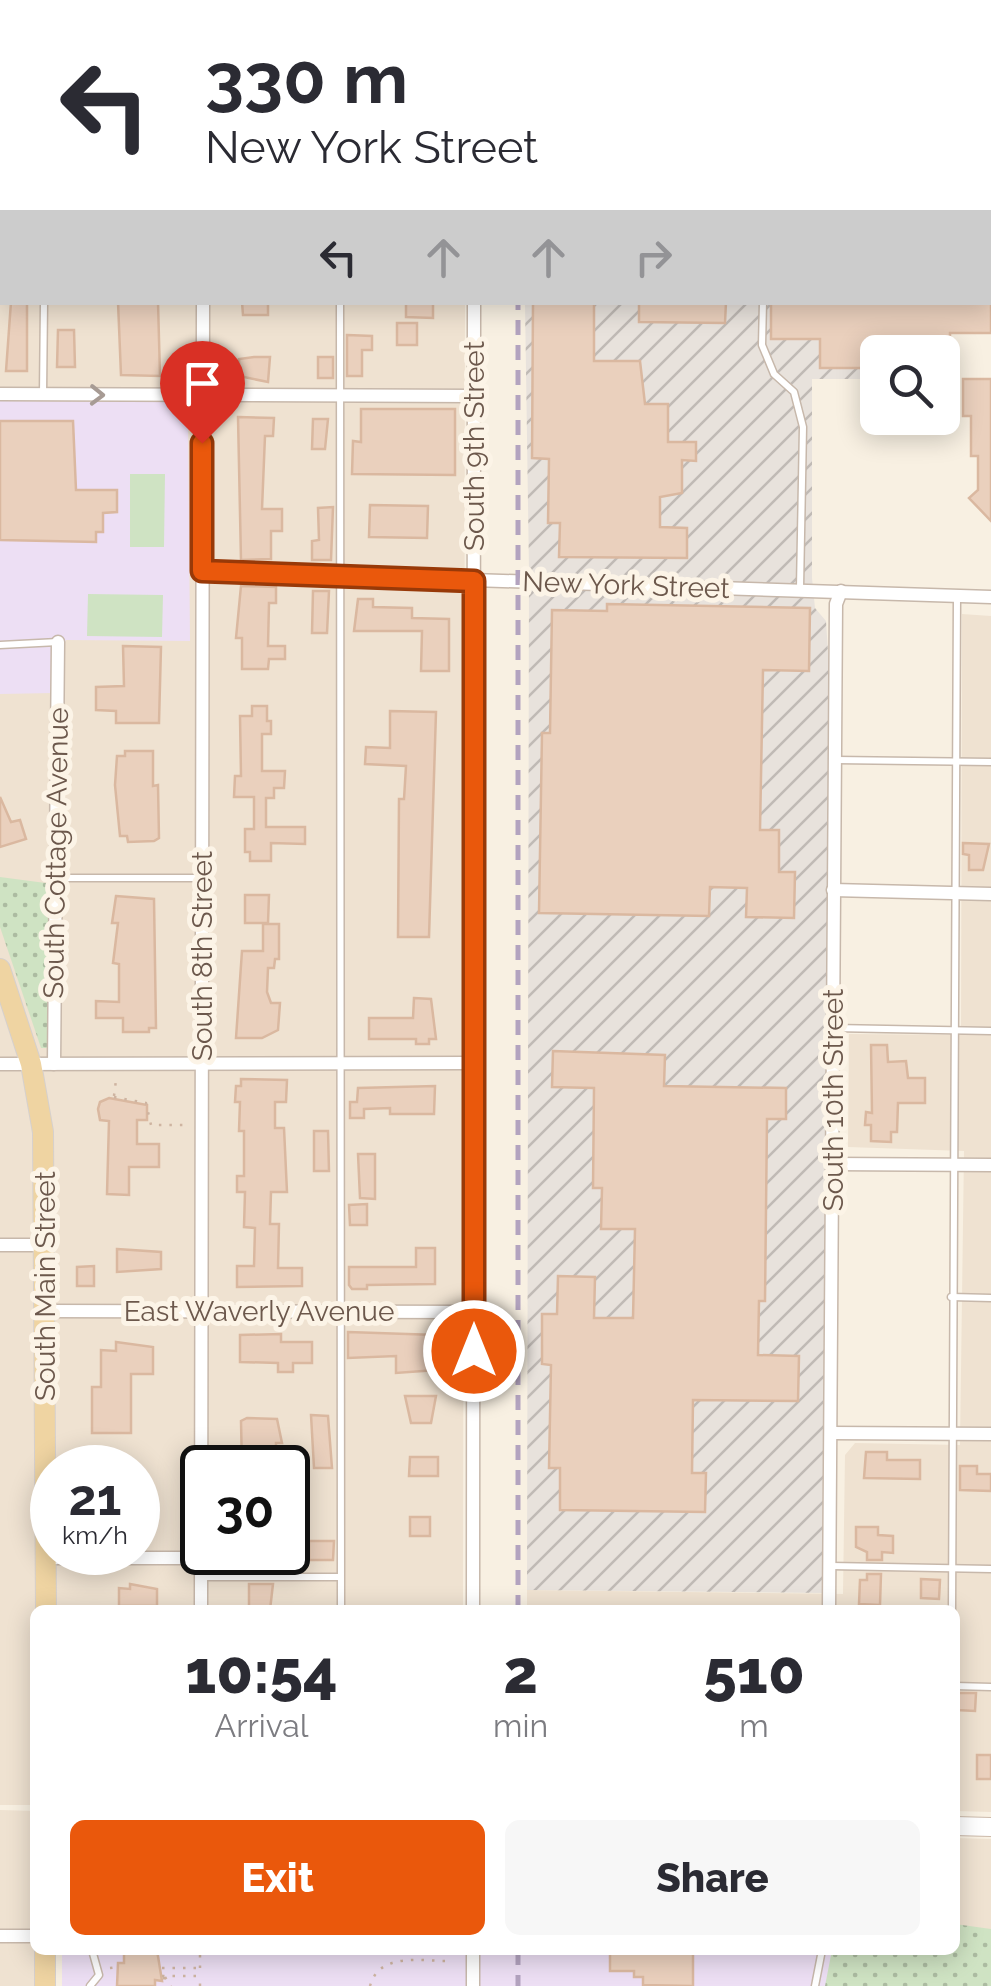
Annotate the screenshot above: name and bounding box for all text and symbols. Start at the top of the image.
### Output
text: 330 m [205,37,408,119]
icon: left [40,40,170,170]
text: New York Street [205,121,538,174]
icon: left [311,230,366,285]
icon: ahead [416,230,471,285]
icon: ahead [521,230,576,285]
icon: right [626,230,681,285]
map controls [860,335,960,435]
button: search [860,335,960,435]
street label: South 9th Street [458,340,491,551]
pin [160,341,245,444]
icon: arrive [175,356,230,411]
one-way arrow [90,384,106,406]
street label: New York Street [522,565,731,605]
street label: South Cottage Avenue [37,707,75,999]
street label: South 8th Street [186,850,219,1061]
street label: South 10th Street [817,988,850,1211]
street label: South Main Street [29,1170,62,1401]
street label: East Waverly Avenue [124,1295,394,1328]
position arrow [422,1299,526,1403]
speed limit sign: 30 [180,1445,310,1575]
text: 21 [69,1468,121,1527]
text: km/h [62,1520,128,1550]
text: 10:54 [185,1637,338,1707]
text: 2 [503,1637,538,1707]
text: 510 [703,1637,805,1707]
text: Arrival [215,1707,308,1744]
text: min [493,1707,548,1744]
text: m [739,1707,769,1744]
button: Exit [70,1820,485,1935]
button: Share [505,1820,920,1935]

